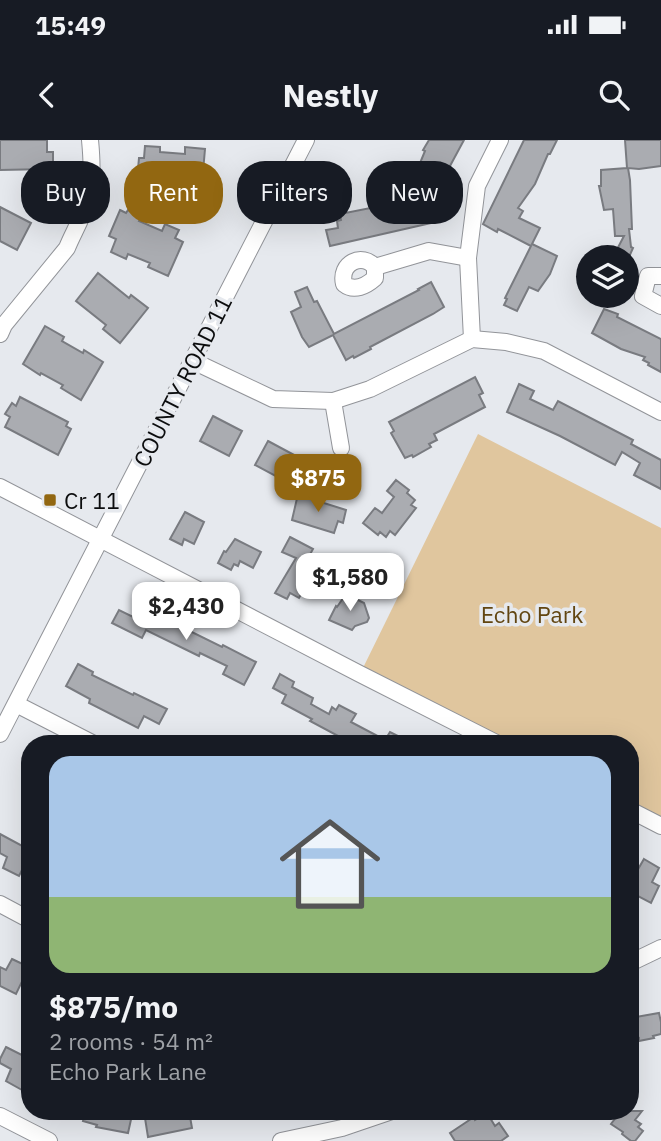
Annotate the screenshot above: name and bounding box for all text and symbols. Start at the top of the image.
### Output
text: 15:49 [35,8,106,42]
text: Nestly [283,74,378,116]
icon: back [28,76,66,114]
icon: search [595,76,633,114]
chip: Buy [21,161,110,224]
chip: Rent [124,161,223,224]
chip: Filters [237,161,352,224]
chip: New [366,161,463,224]
map controls [576,245,639,308]
button: layers [576,245,639,308]
street label: COUNTY ROAD 11 [126,290,238,472]
pin: $875 [277,454,359,514]
text: $875 [290,462,346,492]
place label: Cr 11 [64,485,120,515]
marker: Cr 11 [42,492,58,508]
pin: $1,580 [293,554,407,613]
text: $1,580 [312,561,388,591]
pin: $2,430 [129,582,243,642]
text: $2,430 [148,590,224,620]
park label: Echo Park [481,599,583,629]
icon: home [267,801,393,927]
text: $875/mo [49,987,178,1026]
text: 2 rooms · 54 m² [49,1026,213,1056]
text: Echo Park Lane [49,1056,207,1086]

